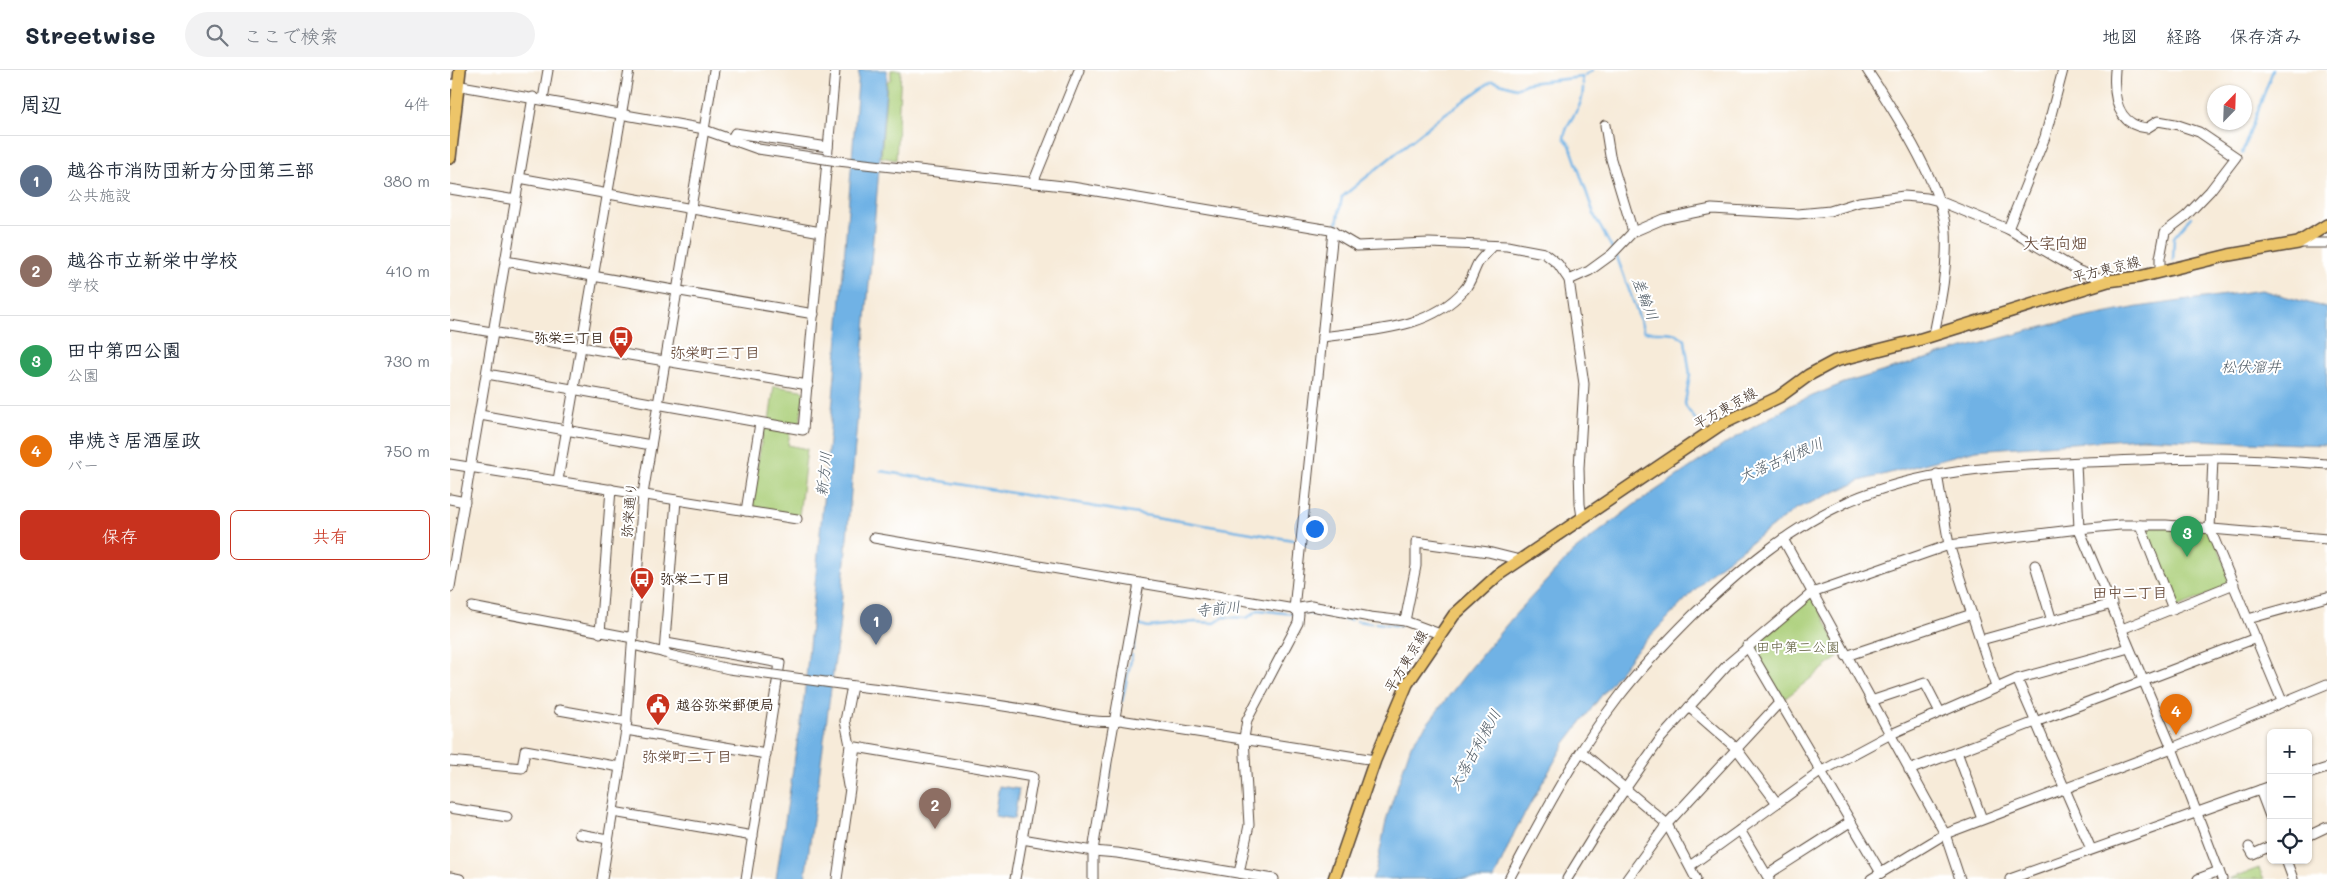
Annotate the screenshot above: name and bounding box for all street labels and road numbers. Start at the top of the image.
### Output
street label: 平方東京線 [2070,251,2142,286]
street label: 平方東京線 [1690,382,1760,433]
street label: 弥栄通り [617,481,640,539]
street label: 平方東京線 [1379,626,1432,696]

